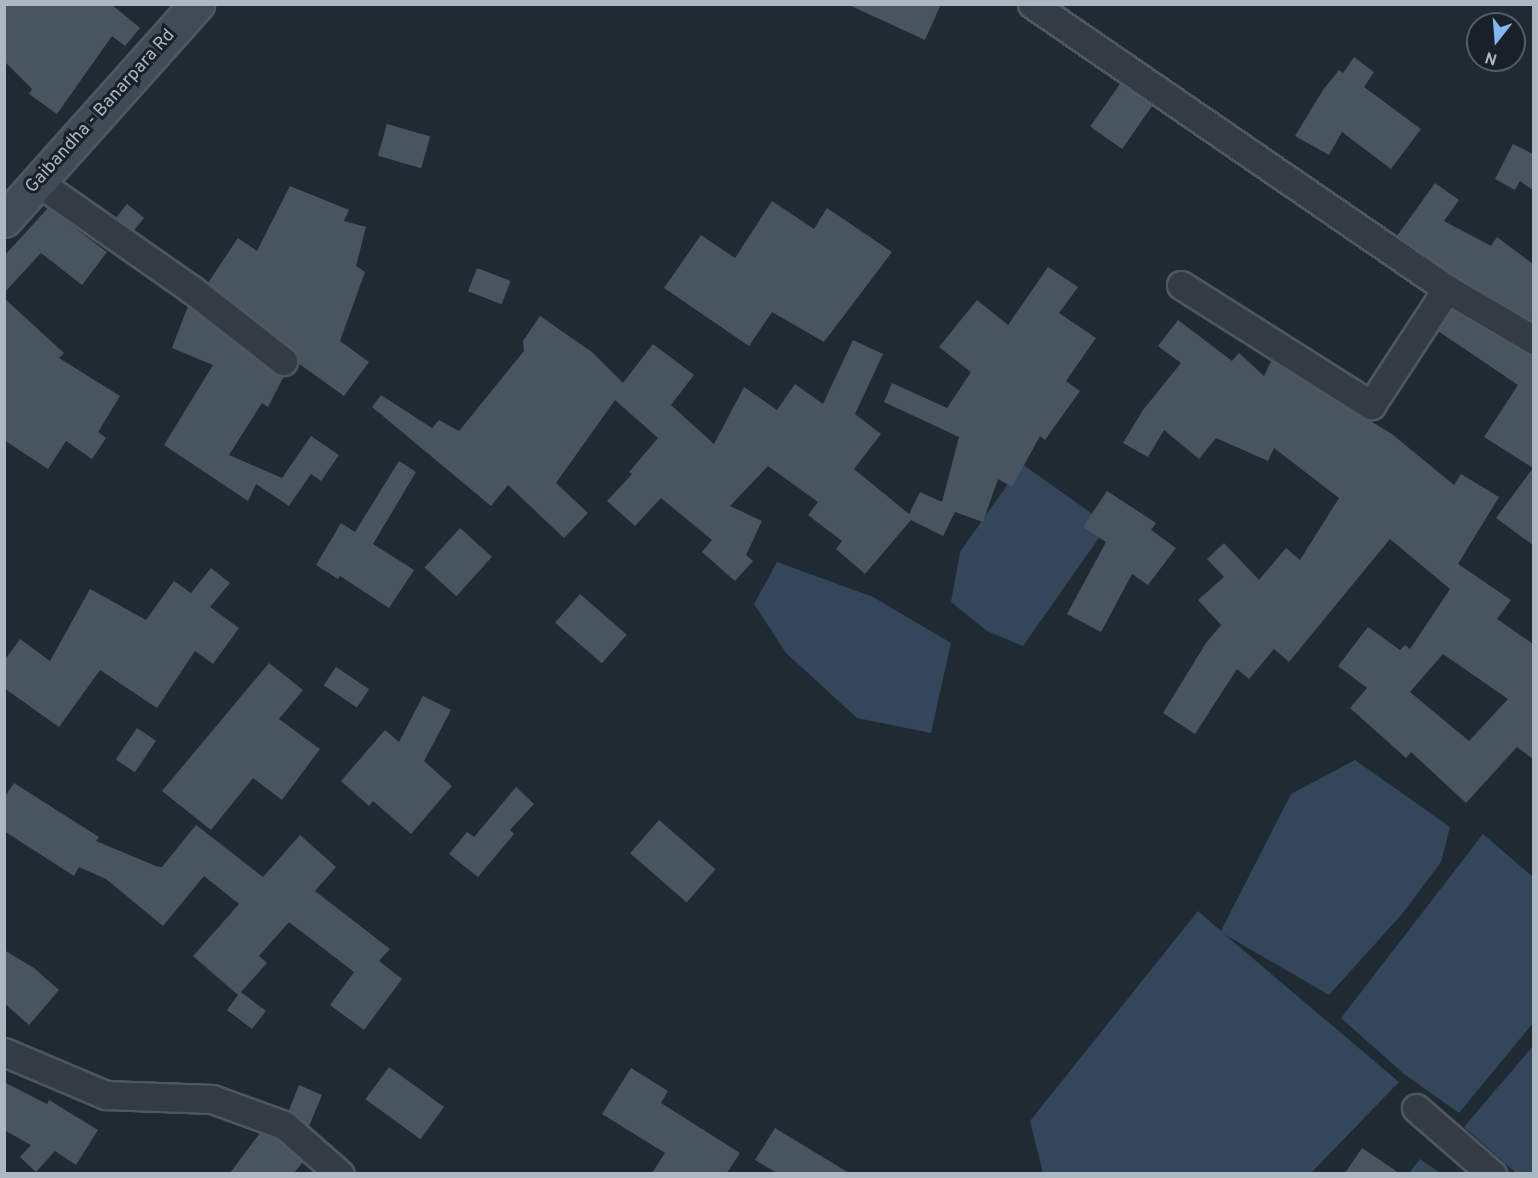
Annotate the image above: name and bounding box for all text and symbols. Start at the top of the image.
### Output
north arrow [1466,12,1526,72]
street label: Gaibandha - Banarpara Rd [22,26,180,198]
text: N [1483,46,1500,69]

